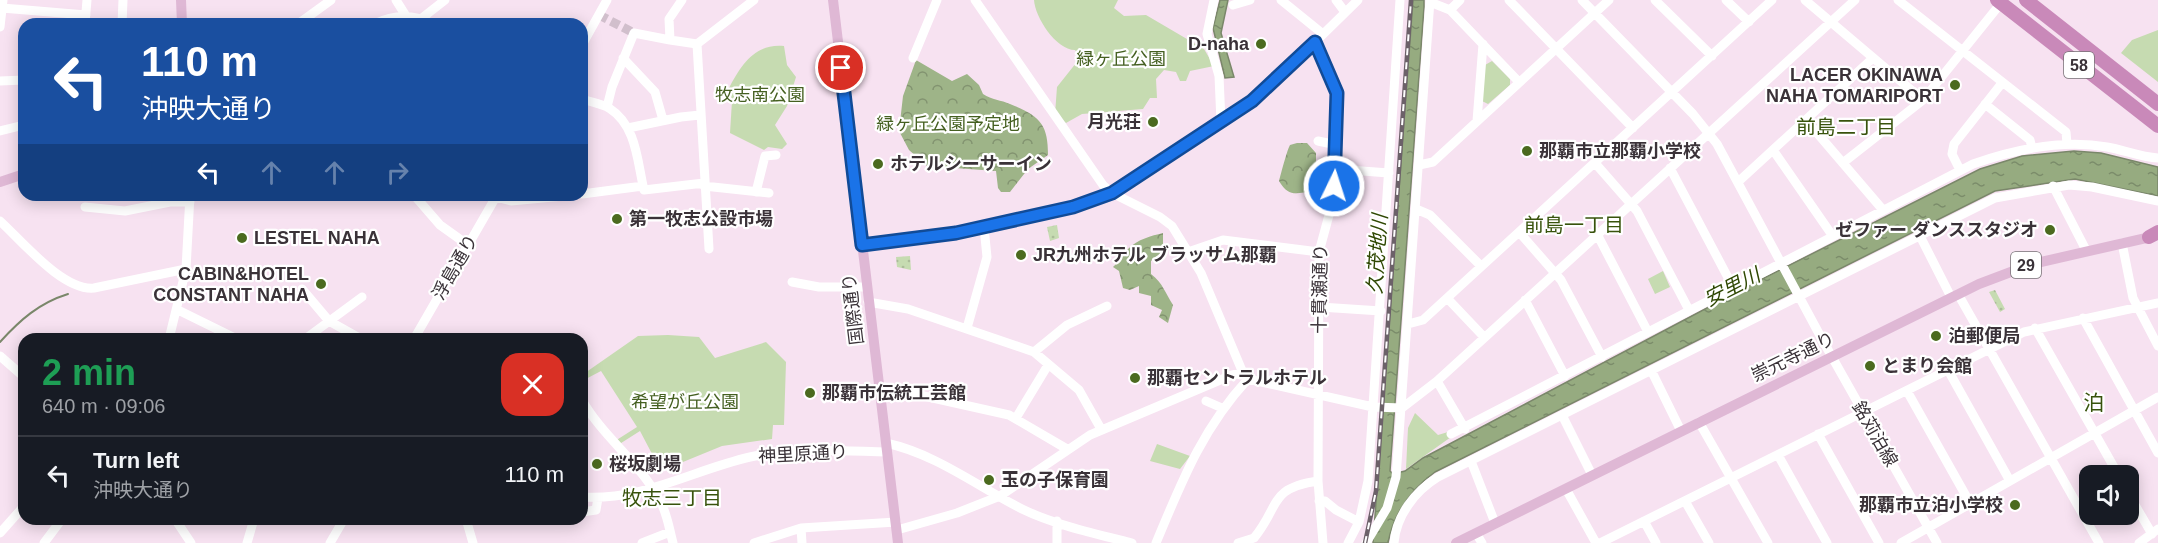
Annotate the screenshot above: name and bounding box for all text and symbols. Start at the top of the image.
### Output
place label: D-naha [1188,34,1250,54]
marker: D-naha [1254,37,1268,51]
text: 110 m [141,38,258,85]
icon: left [42,42,120,120]
pin [815,42,866,93]
park label: 緑ヶ丘公園 [1076,49,1166,69]
icon: arrive [824,51,857,84]
road number: 58 [2064,52,2094,78]
place label: LACER OKINAWA NAHA TOMARIPORT [1766,65,1943,106]
marker: LACER OKINAWA NAHA TOMARIPORT [1948,78,1962,92]
park label: 牧志南公園 [715,85,805,105]
text: 沖映大通り [141,94,276,124]
place label: 月光荘 [1087,112,1141,132]
park label: 緑ヶ丘公園予定地 [876,114,1020,134]
marker: 月光荘 [1146,115,1160,129]
district label: 前島二丁目 [1796,116,1896,138]
place label: 那覇市立那覇小学校 [1539,141,1701,161]
marker: 那覇市立那覇小学校 [1520,144,1534,158]
place label: ホテルシーサーイン [890,154,1052,174]
position arrow [1302,154,1366,218]
icon: left [192,156,225,189]
icon: ahead [255,156,288,189]
icon: ahead [318,156,351,189]
icon: right [381,156,414,189]
marker: ホテルシーサーイン [871,157,885,171]
place label: 第一牧志公設市場 [629,209,773,229]
water label: 久茂地川 [1363,211,1391,295]
marker: 第一牧志公設市場 [610,212,624,226]
district label: 前島一丁目 [1524,214,1624,236]
place label: ゼファー ダンススタジオ [1835,220,2038,240]
marker: ゼファー ダンススタジオ [2043,223,2057,237]
place label: LESTEL NAHA [254,228,380,248]
marker: LESTEL NAHA [235,231,249,245]
street label: 浮島通り [428,231,482,303]
street label: 十貫瀬通り [1309,244,1331,334]
place label: JR九州ホテル ブラッサム那覇 [1033,245,1277,265]
marker: JR九州ホテル ブラッサム那覇 [1014,248,1028,262]
road number: 29 [2011,252,2041,278]
water label: 安里川 [1700,263,1766,310]
place label: CABIN&HOTEL CONSTANT NAHA [153,264,309,305]
street label: 国際通り [839,272,867,346]
marker: CABIN&HOTEL CONSTANT NAHA [314,277,328,291]
place label: 泊郵便局 [1948,326,2020,346]
street label: 崇元寺通り [1748,328,1838,386]
marker: 泊郵便局 [1929,329,1943,343]
text: 2 min [42,352,136,393]
button: close [501,353,564,416]
place label: とまり会館 [1882,356,1972,376]
marker: とまり会館 [1863,359,1877,373]
place label: 那覇セントラルホテル [1147,368,1327,388]
marker: 那覇セントラルホテル [1128,371,1142,385]
place label: 那覇市伝統工芸館 [822,383,966,403]
marker: 那覇市伝統工芸館 [803,386,817,400]
district label: 泊 [2084,391,2105,414]
park label: 希望が丘公園 [631,392,739,412]
text: 640 m · 09:06 [42,395,165,417]
street label: 銘苅泊線 [1848,398,1902,470]
street label: 神里原通り [758,442,848,466]
text: Turn left [93,448,179,473]
place label: 桜坂劇場 [609,454,681,474]
marker: 桜坂劇場 [590,457,604,471]
icon: left [42,459,75,492]
text: 110 m [504,462,564,487]
map controls [2079,465,2139,525]
button: sound [2079,465,2139,525]
place label: 玉の子保育園 [1001,470,1109,490]
marker: 玉の子保育園 [982,473,996,487]
text: 沖映大通り [93,479,193,501]
district label: 牧志三丁目 [622,487,722,509]
place label: 那覇市立泊小学校 [1859,495,2003,515]
marker: 那覇市立泊小学校 [2008,498,2022,512]

